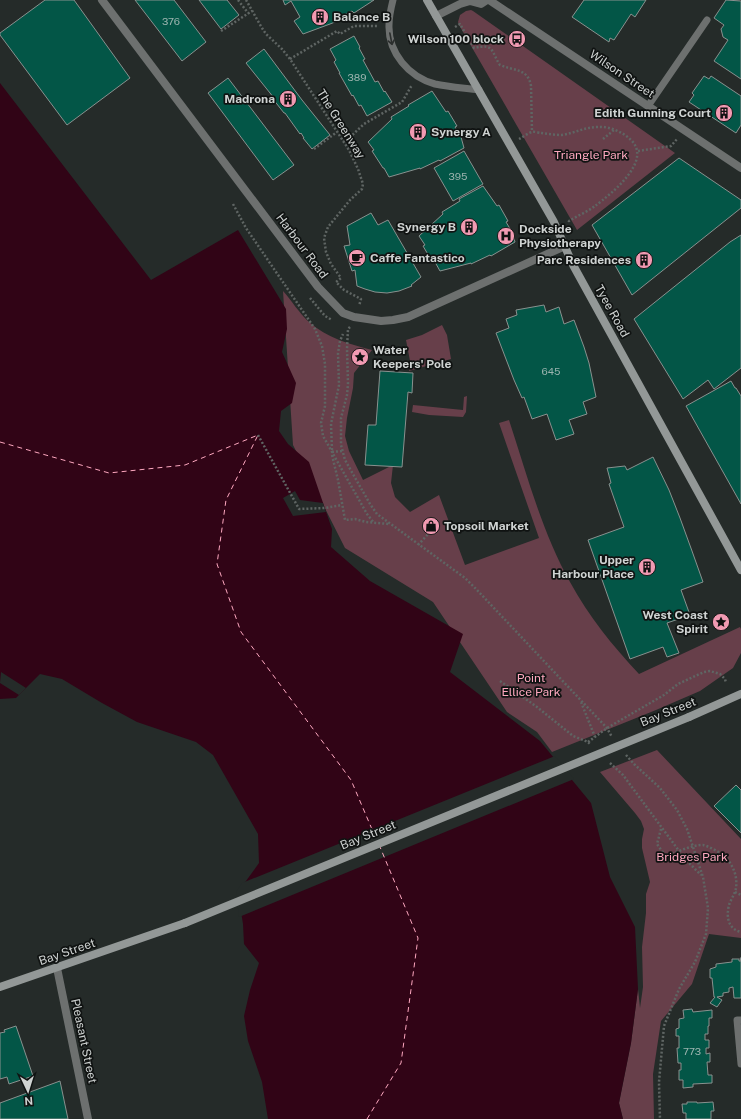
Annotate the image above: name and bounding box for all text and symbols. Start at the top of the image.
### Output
building icon: Balance B [310,7,330,27]
place label: Balance B [333,10,390,24]
house number: 376 [162,15,180,27]
bus stop icon: Wilson 100 block [507,29,527,49]
one-way arrow [387,32,395,45]
place label: Wilson 100 block [408,32,504,46]
street label: Wilson Street [587,47,658,101]
house number: 389 [348,71,366,83]
street label: The Greenway [314,87,368,162]
building icon: Madrona [278,89,298,109]
place label: Madrona [224,92,275,106]
building icon: Edith Gunning Court [714,103,734,123]
place label: Edith Gunning Court [594,106,711,120]
building icon: Synergy A [408,122,428,142]
place label: Synergy A [431,125,491,139]
park label: Triangle Park [554,148,628,162]
house number: 395 [449,170,467,182]
street label: Harbour Road [273,211,331,281]
building icon: Synergy B [459,217,479,237]
place label: Synergy B [397,220,456,234]
place label: Dockside Physiotherapy [519,222,601,250]
hospital icon: Dockside Physiotherapy [496,226,516,246]
cafe icon: Caffe Fantastico [347,248,367,268]
building icon: Parc Residences [634,250,654,270]
place label: Caffe Fantastico [370,251,465,265]
place label: Parc Residences [537,253,631,267]
street label: Tyee Road [592,282,632,340]
place label: Water Keepers' Pole [373,343,451,371]
place icon: Water Keepers' Pole [350,347,370,367]
house number: 645 [542,365,560,377]
shop icon: Topsoil Market [421,516,441,536]
place label: Topsoil Market [444,519,529,533]
place label: Upper Harbour Place [552,553,634,581]
building icon: Upper Harbour Place [637,557,657,577]
place label: West Coast Spirit [643,608,708,636]
place icon: West Coast Spirit [711,612,731,632]
park label: Point Ellice Park [502,671,561,699]
street label: Bay Street [638,694,698,730]
street label: Bay Street [338,817,398,853]
park label: Bridges Park [656,850,728,864]
street label: Bay Street [37,936,97,968]
street label: Pleasant Street [68,997,100,1085]
house number: 773 [683,1045,701,1057]
north arrow [8,1071,48,1111]
text: N [24,1095,33,1107]

